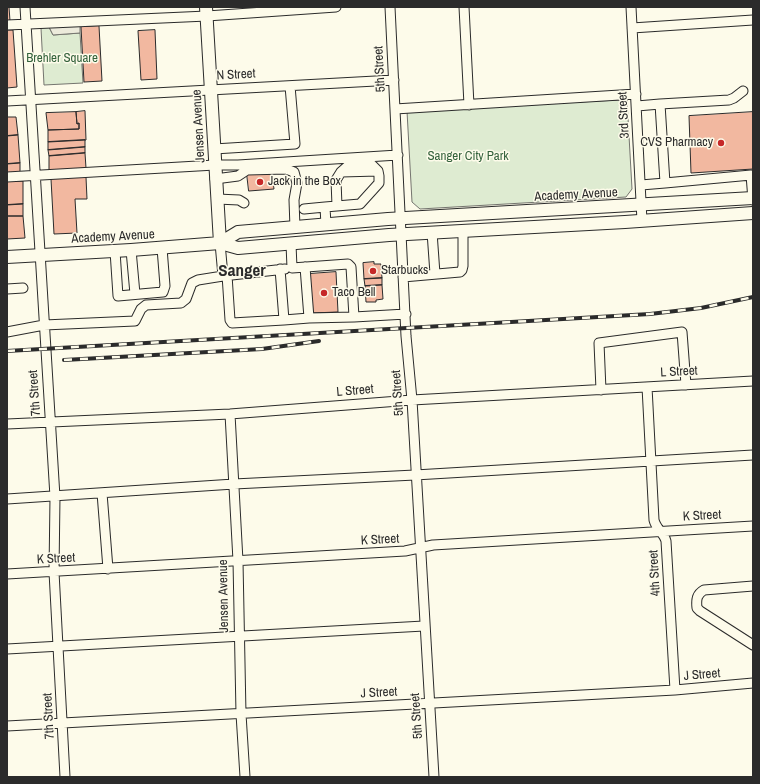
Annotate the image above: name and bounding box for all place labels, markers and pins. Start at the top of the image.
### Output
place label: CVS Pharmacy [640,135,713,151]
marker: CVS Pharmacy [716,138,726,148]
place label: Jack in the Box [268,174,341,190]
marker: Jack in the Box [255,177,265,187]
place label: Starbucks [381,263,428,279]
marker: Starbucks [368,266,378,276]
place label: Taco Bell [332,285,375,301]
marker: Taco Bell [319,288,329,298]

